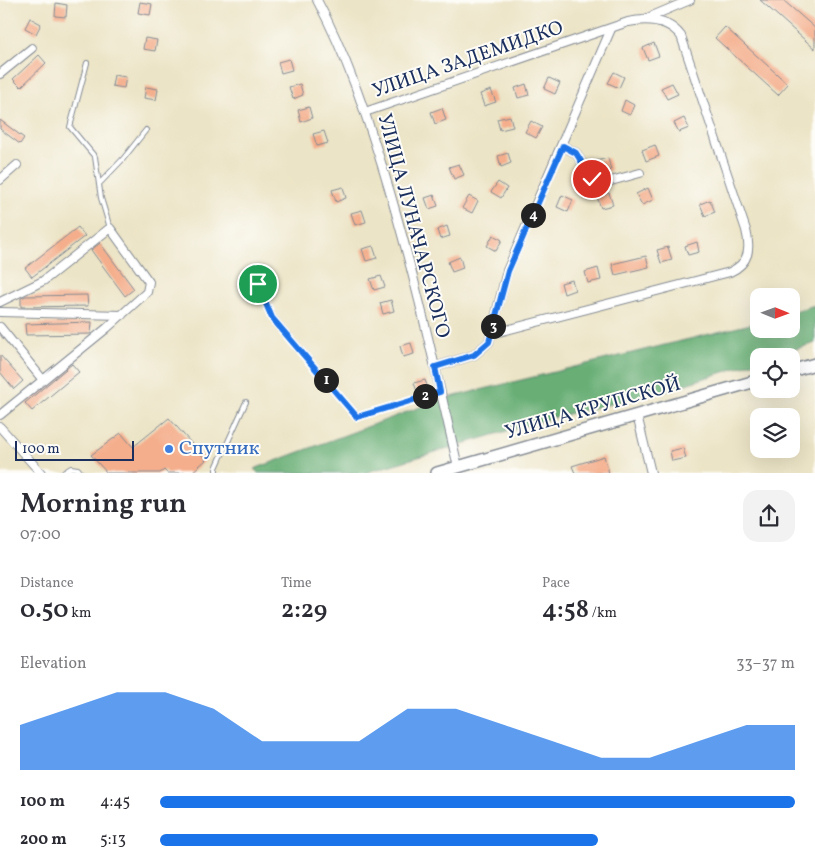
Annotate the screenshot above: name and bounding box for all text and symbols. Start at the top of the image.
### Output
street label: УЛИЦА ЗАДЕМИДКО [369,14,567,106]
street label: УЛИЦА ЛУНАЧАРСКОГО [370,111,456,341]
pin [571,158,613,200]
icon: check [578,165,606,193]
pin: 4 [520,202,546,228]
text: 4 [529,206,538,225]
pin [237,263,279,305]
icon: arrive [244,270,272,298]
north arrow [750,288,800,338]
map controls [750,288,800,458]
pin: 3 [480,314,506,338]
text: 3 [490,317,497,336]
button: locate [750,348,800,398]
pin: 1 [314,368,338,392]
street label: УЛИЦА КРУПСКОЙ [502,370,684,448]
text: 1 [324,371,329,390]
pin: 2 [412,384,438,408]
text: 2 [422,387,429,406]
button: layers [750,408,800,458]
place label: Спутник [179,435,260,463]
scale bar [15,438,134,461]
text: 100 m [22,440,60,459]
marker: Спутник [163,443,175,455]
text: Morning run [20,485,187,524]
button: share [743,490,795,542]
text: 07:00 [20,524,61,546]
text: Distance [20,574,74,593]
text: Time [281,574,312,593]
text: Pace [542,574,570,593]
text: 0.50 [20,593,68,628]
text: 2:29 [281,593,327,628]
text: 4:58 [542,593,589,628]
text: km [68,604,91,623]
text: /km [589,604,617,623]
text: Elevation [20,653,87,675]
text: 33–37 m [736,653,795,675]
text: 100 m [20,791,65,813]
text: 4:45 [100,791,130,813]
text: 200 m [20,829,67,851]
text: 5:13 [100,829,126,851]

